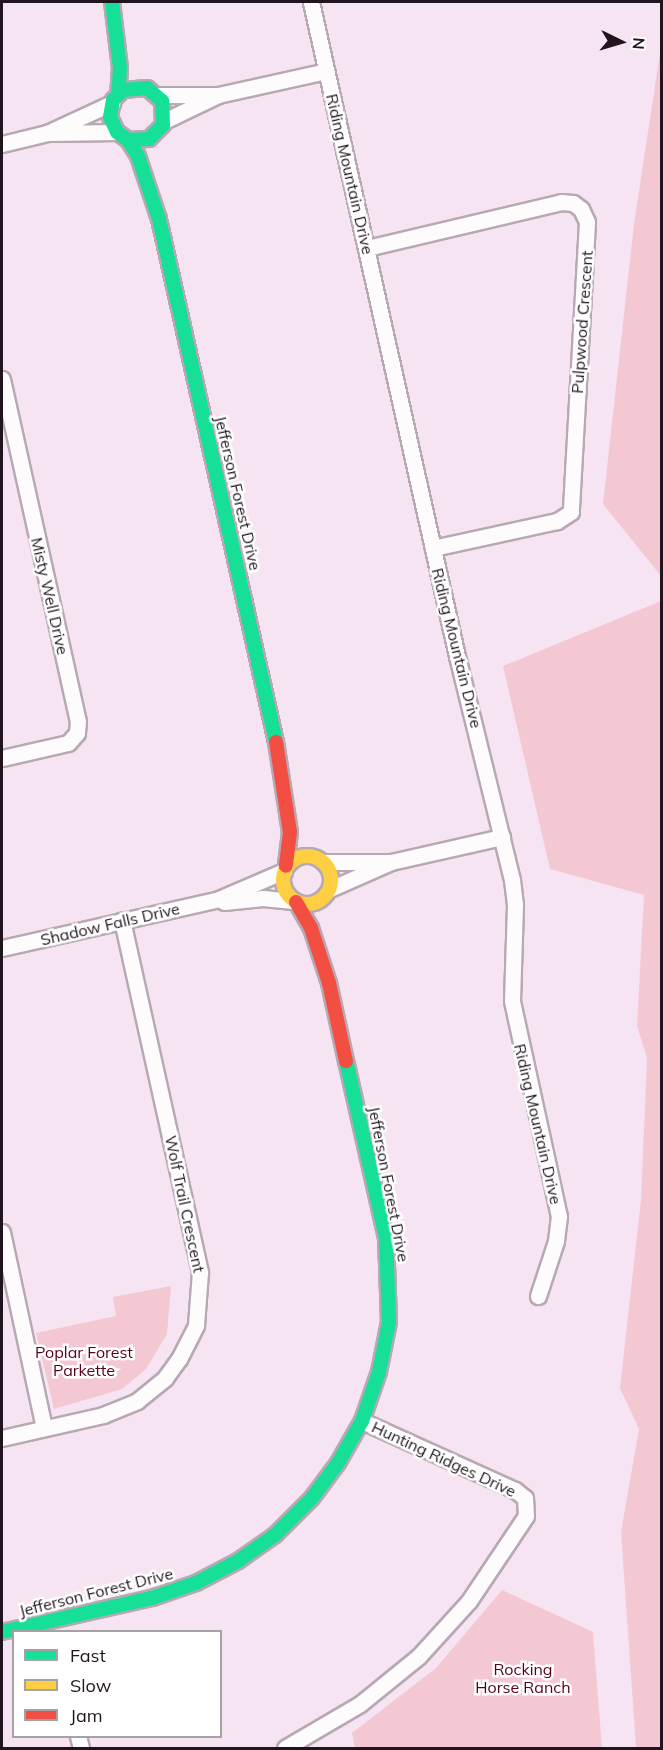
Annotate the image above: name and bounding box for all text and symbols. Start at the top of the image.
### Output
north arrow [591,12,651,72]
text: N [628,37,649,50]
street label: Riding Mountain Drive [322,92,378,256]
street label: Pulpwood Crescent [567,250,597,394]
street label: Jefferson Forest Drive [211,414,265,572]
street label: Misty Well Drive [27,535,73,657]
street label: Riding Mountain Drive [428,566,486,730]
street label: Shadow Falls Drive [39,899,181,949]
street label: Riding Mountain Drive [510,1042,566,1206]
street label: Jefferson Forest Drive [365,1105,413,1263]
street label: Wolf Trail Crescent [161,1134,209,1274]
park label: Poplar Forest Parkette [35,1342,133,1380]
street label: Hunting Ridges Drive [369,1417,519,1501]
street label: Jefferson Forest Drive [17,1564,175,1620]
legend [12,1630,222,1738]
text: Fast [70,1644,106,1667]
park label: Rocking Horse Ranch [475,1659,571,1697]
text: Slow [70,1674,111,1697]
text: Jam [70,1704,103,1727]

